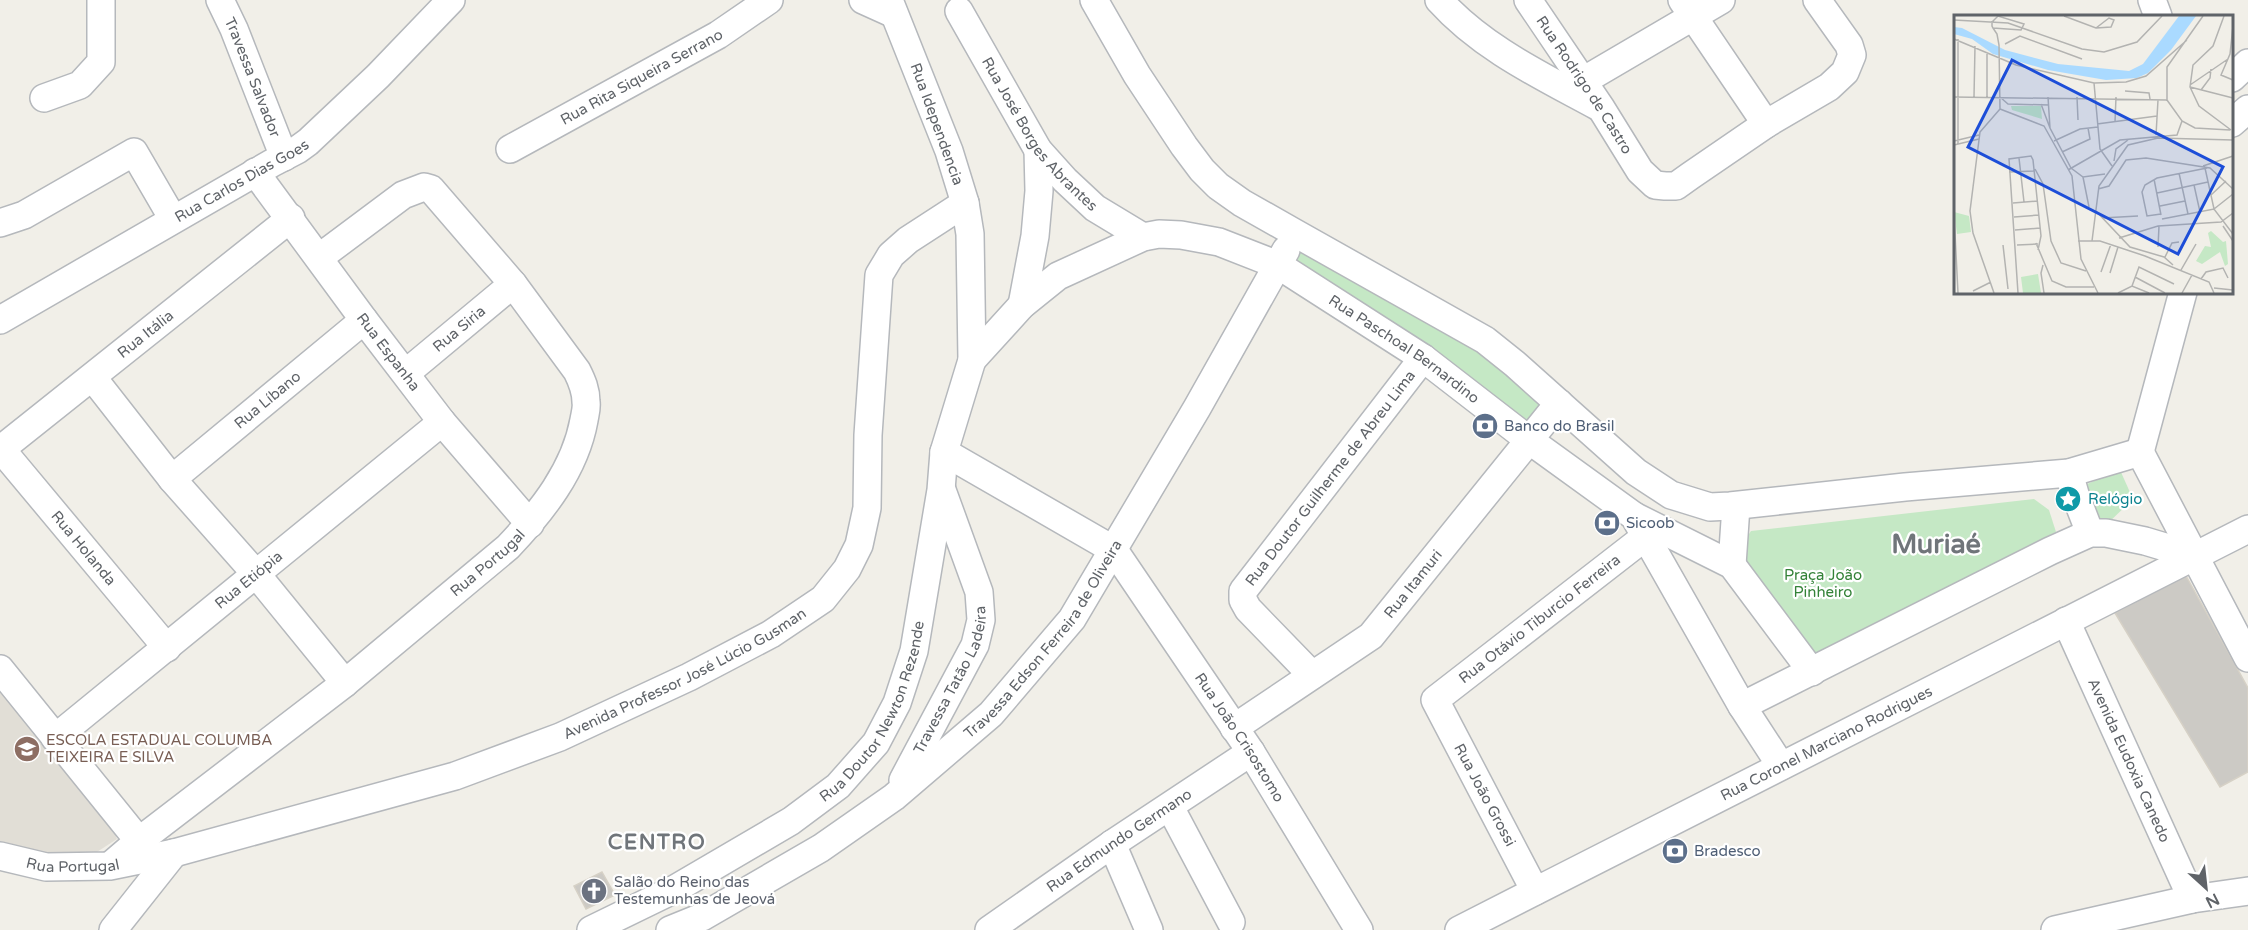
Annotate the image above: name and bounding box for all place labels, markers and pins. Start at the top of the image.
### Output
bank icon: Banco do Brasil [1470,411,1500,441]
place label: Banco do Brasil [1504,417,1615,435]
place icon: Relógio [2053,484,2083,514]
place label: Relógio [2088,490,2142,508]
bank icon: Sicoob [1592,508,1622,538]
place label: Sicoob [1626,514,1674,532]
place label: ESCOLA ESTADUAL COLUMBA TEIXEIRA E SILVA [46,731,272,766]
school or university icon: ESCOLA ESTADUAL COLUMBA TEIXEIRA E SILVA [12,734,42,764]
bank icon: Bradesco [1660,836,1690,866]
place label: Bradesco [1694,842,1761,860]
place label: Salão do Reino das Testemunhas de Jeová [614,873,775,908]
church icon: Salão do Reino das Testemunhas de Jeová [579,876,609,906]

